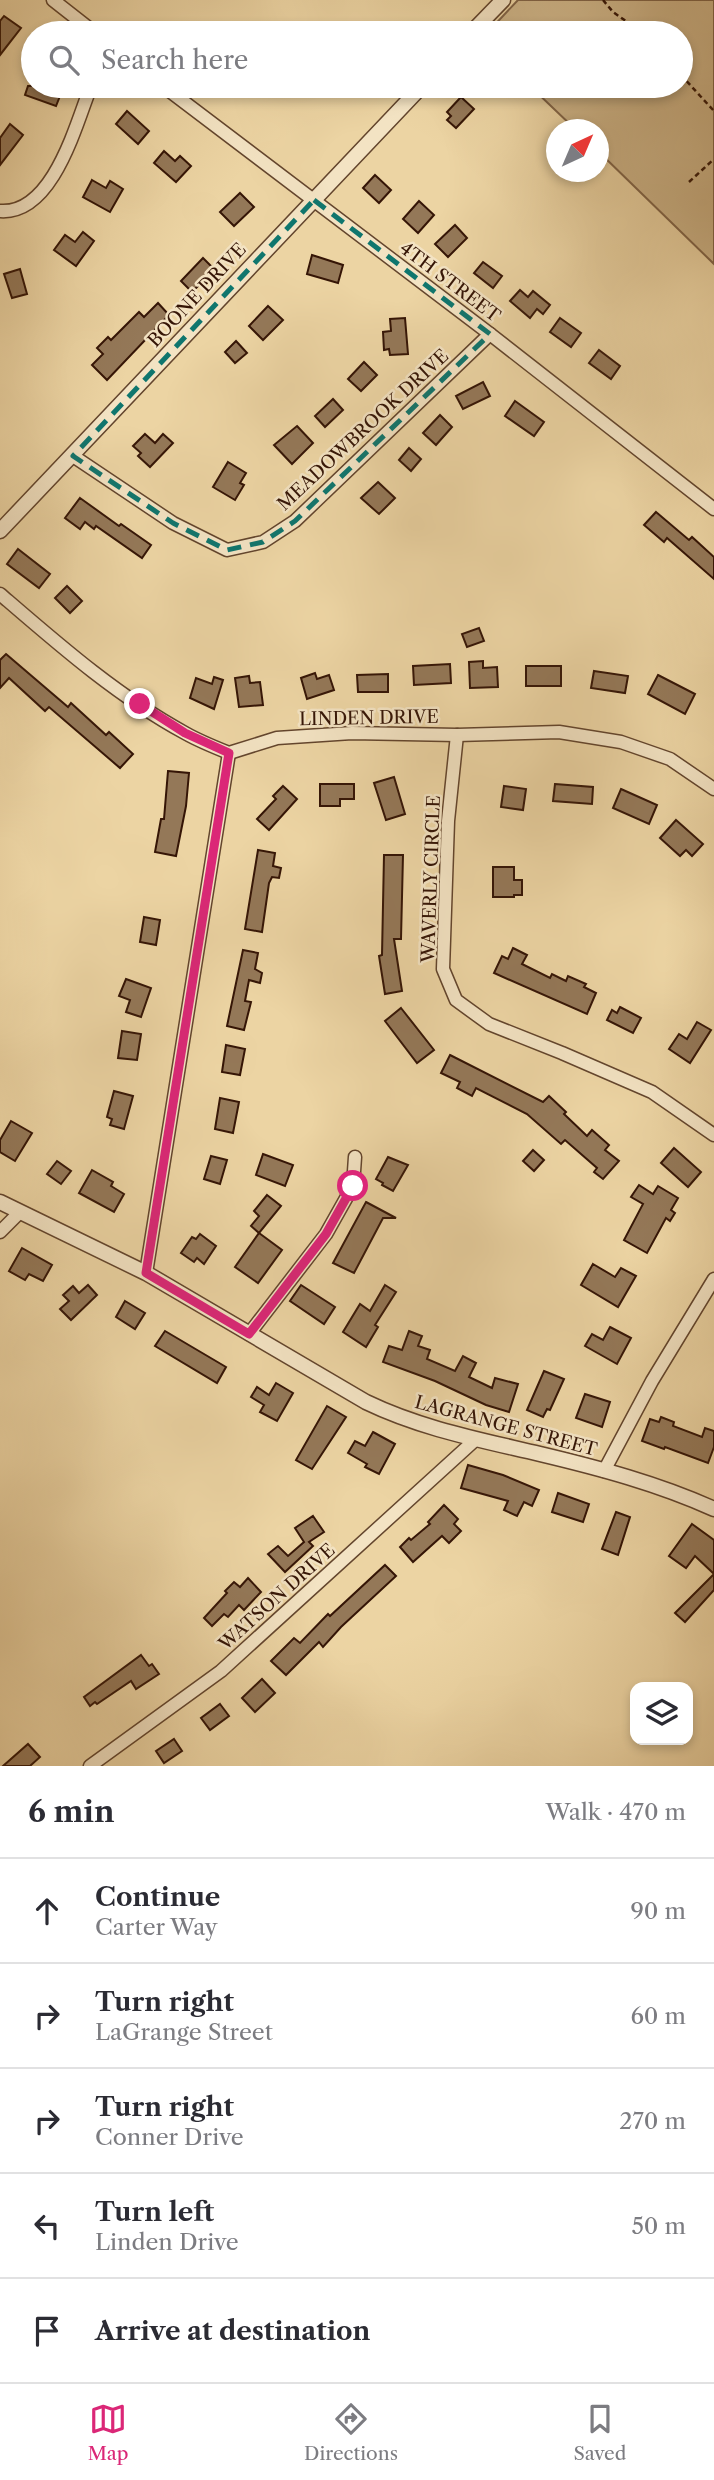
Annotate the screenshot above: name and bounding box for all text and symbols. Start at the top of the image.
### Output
search box [21,21,693,98]
icon: search [45,41,83,79]
text: Search here [101,44,248,76]
north arrow [546,119,609,182]
street label: 4TH STREET [396,237,505,327]
street label: BOONE DRIVE [143,238,251,352]
street label: MEADOWBROOK DRIVE [273,345,453,515]
route end [124,688,155,719]
street label: LINDEN DRIVE [299,706,439,730]
street label: WAVERLY CIRCLE [417,795,445,964]
route start [337,1170,368,1201]
street label: LAGRANGE STREET [412,1391,600,1461]
street label: WATSON DRIVE [214,1539,340,1656]
map controls [630,1682,693,1745]
button: layers [630,1682,693,1745]
text: 6 min [28,1793,115,1830]
text: Walk · 470 m [546,1798,686,1826]
text: Continue [95,1881,220,1913]
icon: ahead [28,1892,66,1930]
text: 90 m [630,1897,686,1925]
text: Carter Way [95,1913,218,1941]
text: Turn right [95,1986,234,2018]
icon: right [28,1997,66,2035]
text: 60 m [630,2002,686,2030]
text: LaGrange Street [95,2018,273,2046]
text: Turn right [95,2091,234,2123]
icon: right [28,2102,66,2140]
text: 270 m [619,2107,686,2135]
text: Conner Drive [95,2123,244,2151]
text: Turn left [95,2196,214,2228]
icon: left [28,2207,66,2245]
text: 50 m [631,2212,686,2240]
text: Linden Drive [95,2228,239,2256]
icon: arrive [28,2312,66,2350]
text: Arrive at destination [95,2315,370,2347]
tab: Map [88,2400,129,2465]
tab: Directions [304,2400,398,2465]
tab: Saved [573,2400,626,2465]

